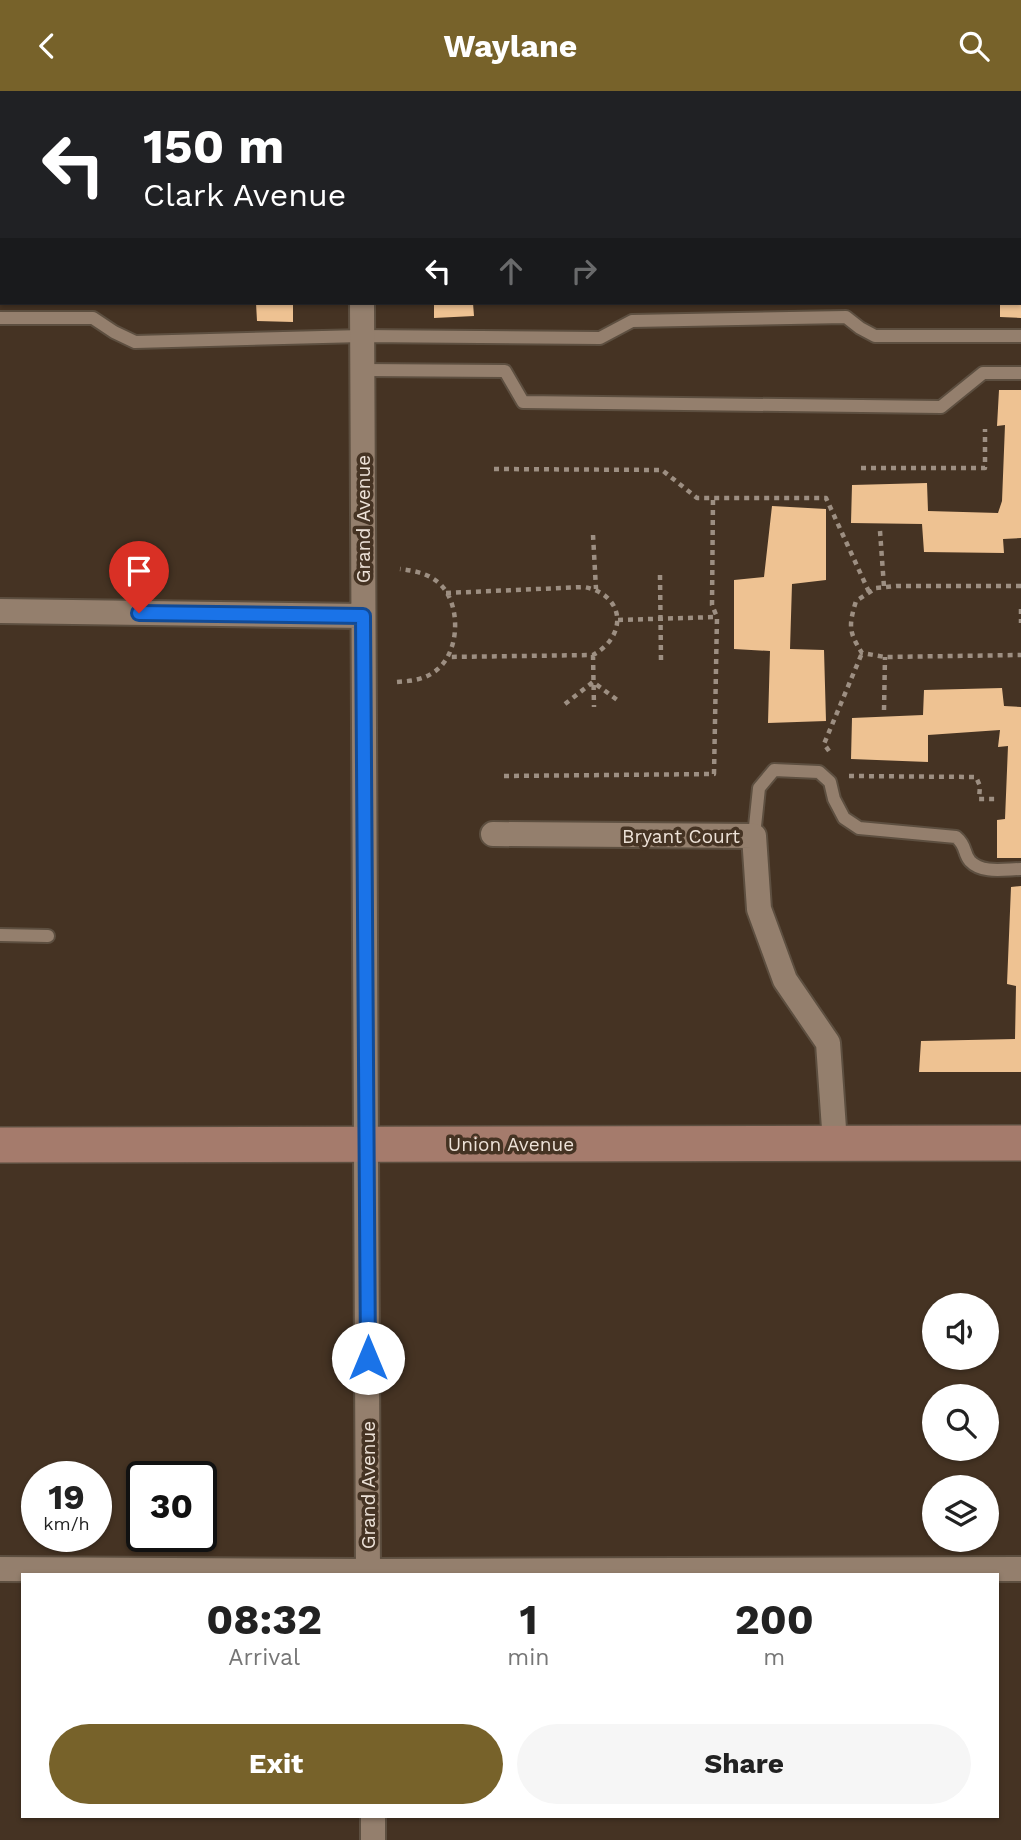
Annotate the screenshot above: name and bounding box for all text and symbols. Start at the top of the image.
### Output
icon: back [28,27,66,65]
text: Waylane [444,27,577,65]
icon: search [955,27,993,65]
text: 150 m [143,117,284,175]
icon: left [28,119,119,210]
text: Clark Avenue [143,176,346,214]
icon: left [419,252,457,290]
icon: ahead [492,252,530,290]
icon: right [565,252,603,290]
street label: Grand Avenue [352,455,375,583]
pin [109,541,169,613]
icon: arrive [120,552,158,590]
street label: Bryant Court [622,825,740,848]
street label: Union Avenue [448,1133,574,1156]
map controls [922,1293,999,1552]
button: sound [922,1293,999,1370]
position arrow [331,1321,405,1395]
button: search [922,1384,999,1461]
street label: Grand Avenue [357,1421,380,1549]
speed limit sign: 30 [126,1461,217,1552]
button: layers [922,1475,999,1552]
text: 19 [48,1476,85,1518]
text: km/h [43,1513,90,1534]
text: 08:32 [206,1595,322,1644]
text: 1 [519,1595,537,1644]
text: 200 [735,1595,814,1644]
text: Arrival [228,1644,300,1671]
text: min [507,1644,550,1671]
text: m [763,1644,785,1671]
button: Exit [49,1724,503,1804]
button: Share [517,1724,971,1804]

